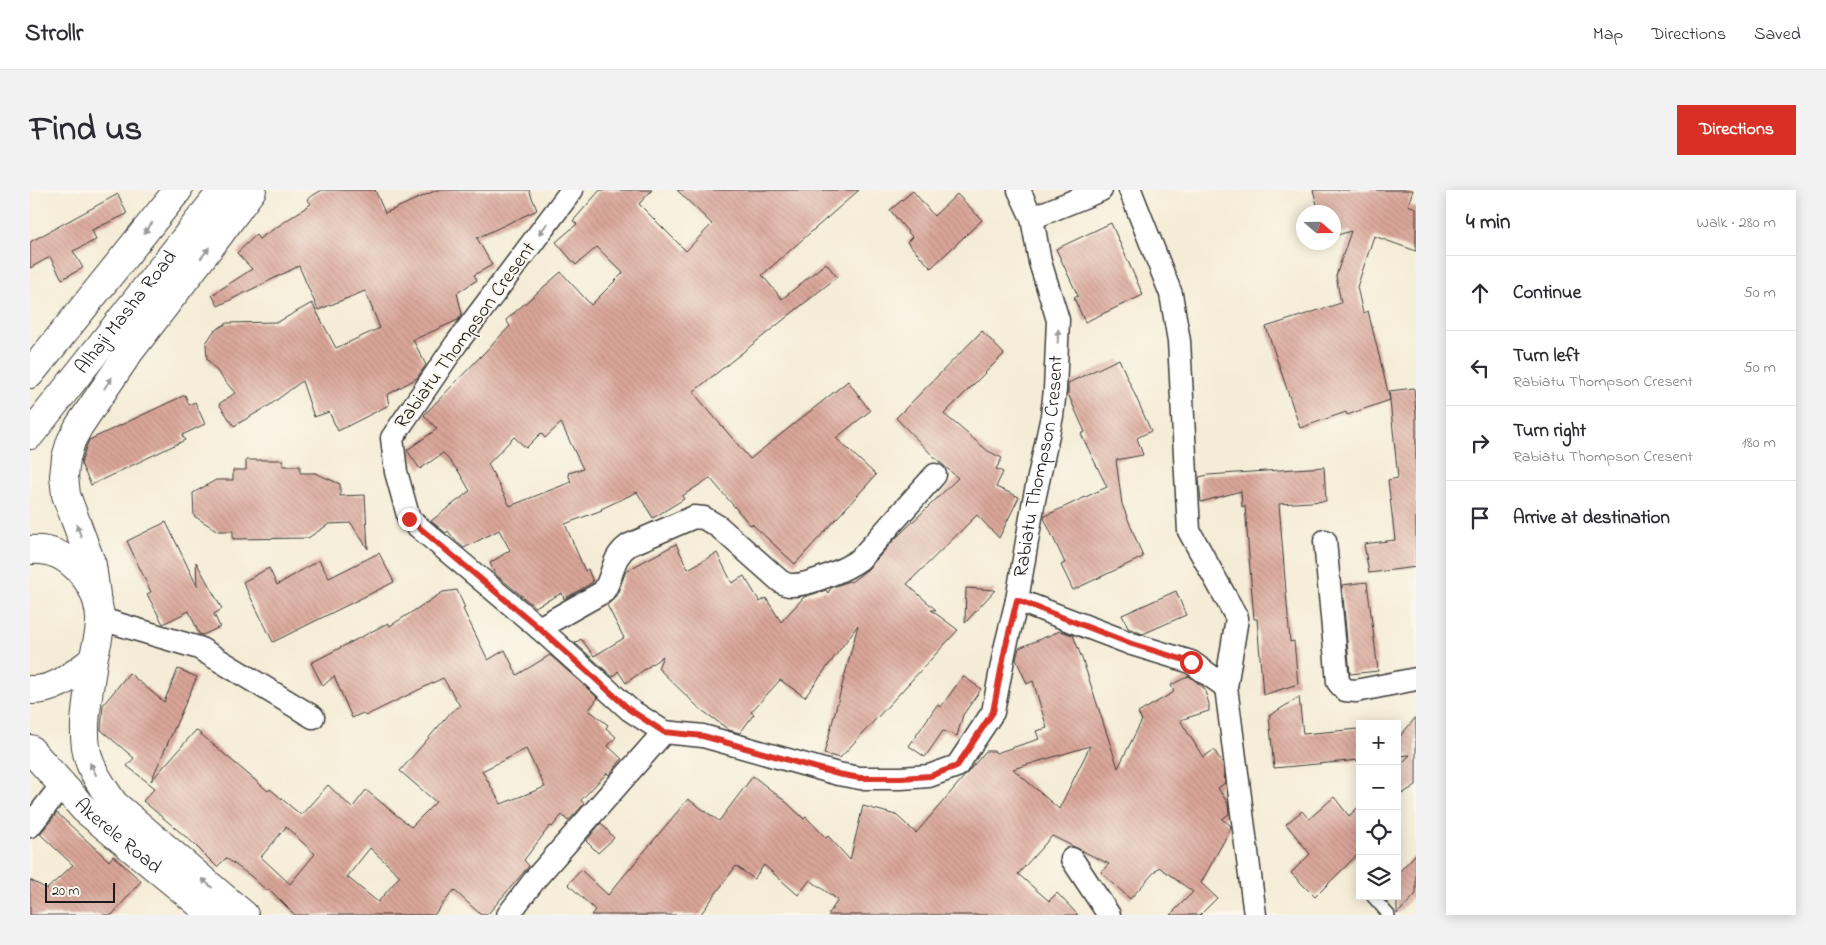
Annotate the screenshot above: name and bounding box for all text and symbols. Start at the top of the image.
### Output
text: Strollr [25,17,83,52]
text: Map [1593,22,1623,48]
text: Directions [1651,22,1726,48]
text: Saved [1754,22,1801,48]
text: Find us [30,105,142,156]
button: Directions [1677,105,1796,155]
north arrow [1296,205,1341,250]
text: 4 min [1466,208,1510,238]
text: Walk · 280 m [1697,211,1776,235]
one-way arrow [142,221,153,234]
one-way arrow [537,222,548,235]
street label: Rabiatu Thompson Cresent [388,236,544,436]
street label: Alhaji Masha Road [69,244,185,381]
one-way arrow [200,247,211,260]
icon: ahead [1466,279,1494,307]
text: Continue [1513,280,1581,307]
text: 50 m [1744,281,1776,305]
one-way arrow [1054,327,1062,343]
text: Turn left [1513,343,1580,370]
street label: Rabiatu Thompson Cresent [1007,354,1071,580]
icon: left [1466,354,1494,382]
text: 50 m [1744,356,1776,380]
text: Rabiatu Thompson Cresent [1513,370,1693,394]
one-way arrow [103,376,113,390]
text: Turn right [1513,418,1586,445]
icon: right [1466,429,1494,457]
text: 180 m [1742,431,1776,455]
text: Rabiatu Thompson Cresent [1513,445,1693,469]
icon: arrive [1466,504,1494,532]
text: Arrive at destination [1513,505,1670,532]
route end [398,508,421,531]
one-way arrow [75,523,83,538]
route start [1180,651,1203,674]
map controls [1356,720,1401,900]
button: + [1356,720,1401,765]
one-way arrow [89,762,97,777]
button: − [1356,765,1401,810]
street label: Akerele Road [67,792,168,881]
button: locate [1356,810,1401,855]
button: layers [1356,855,1401,900]
one-way arrow [201,878,214,889]
scale bar [45,880,115,903]
text: 20 m [52,881,79,902]

